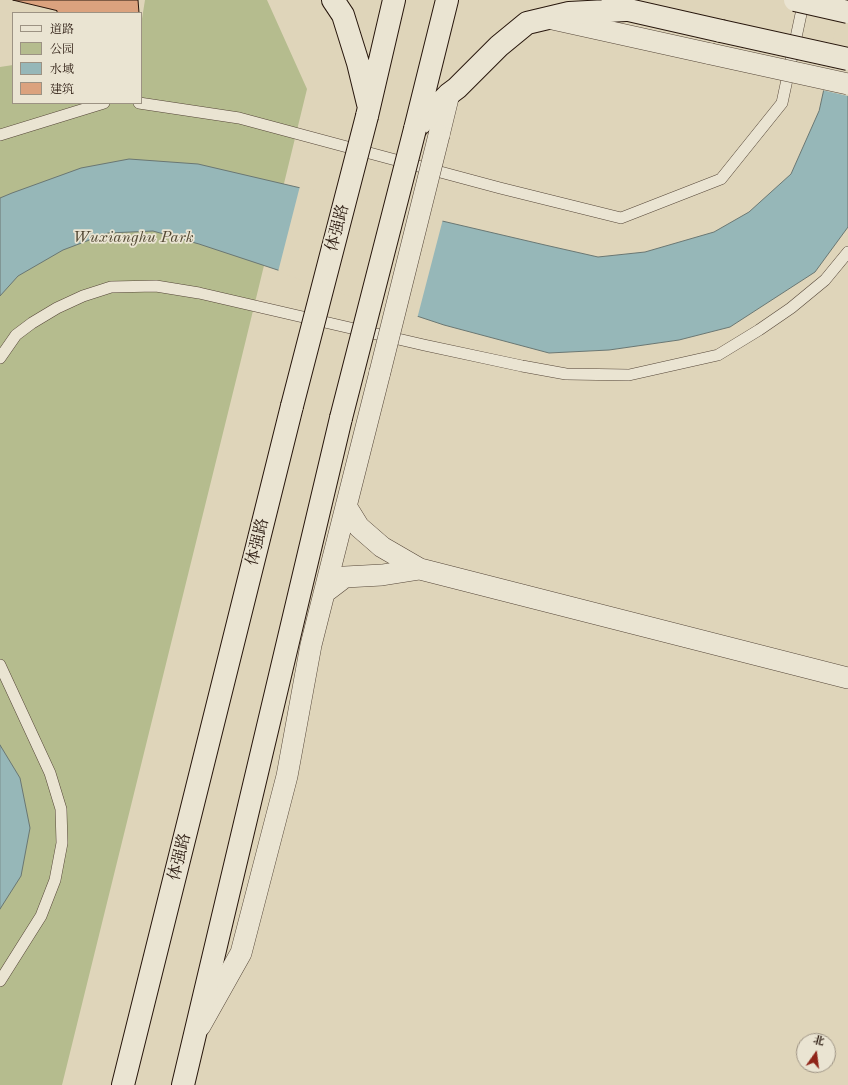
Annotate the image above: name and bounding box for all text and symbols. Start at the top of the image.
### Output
legend [12,12,142,104]
text: 道路 [50,24,74,36]
text: 公园 [50,44,74,56]
text: 水域 [50,64,74,76]
text: 建筑 [50,84,74,96]
street label: 体强路 [323,202,353,254]
park label: Wuxianghu Park [72,228,194,248]
street label: 体强路 [243,516,273,568]
street label: 体强路 [165,831,195,883]
north arrow [796,1033,836,1073]
text: 北 [812,1035,825,1049]

